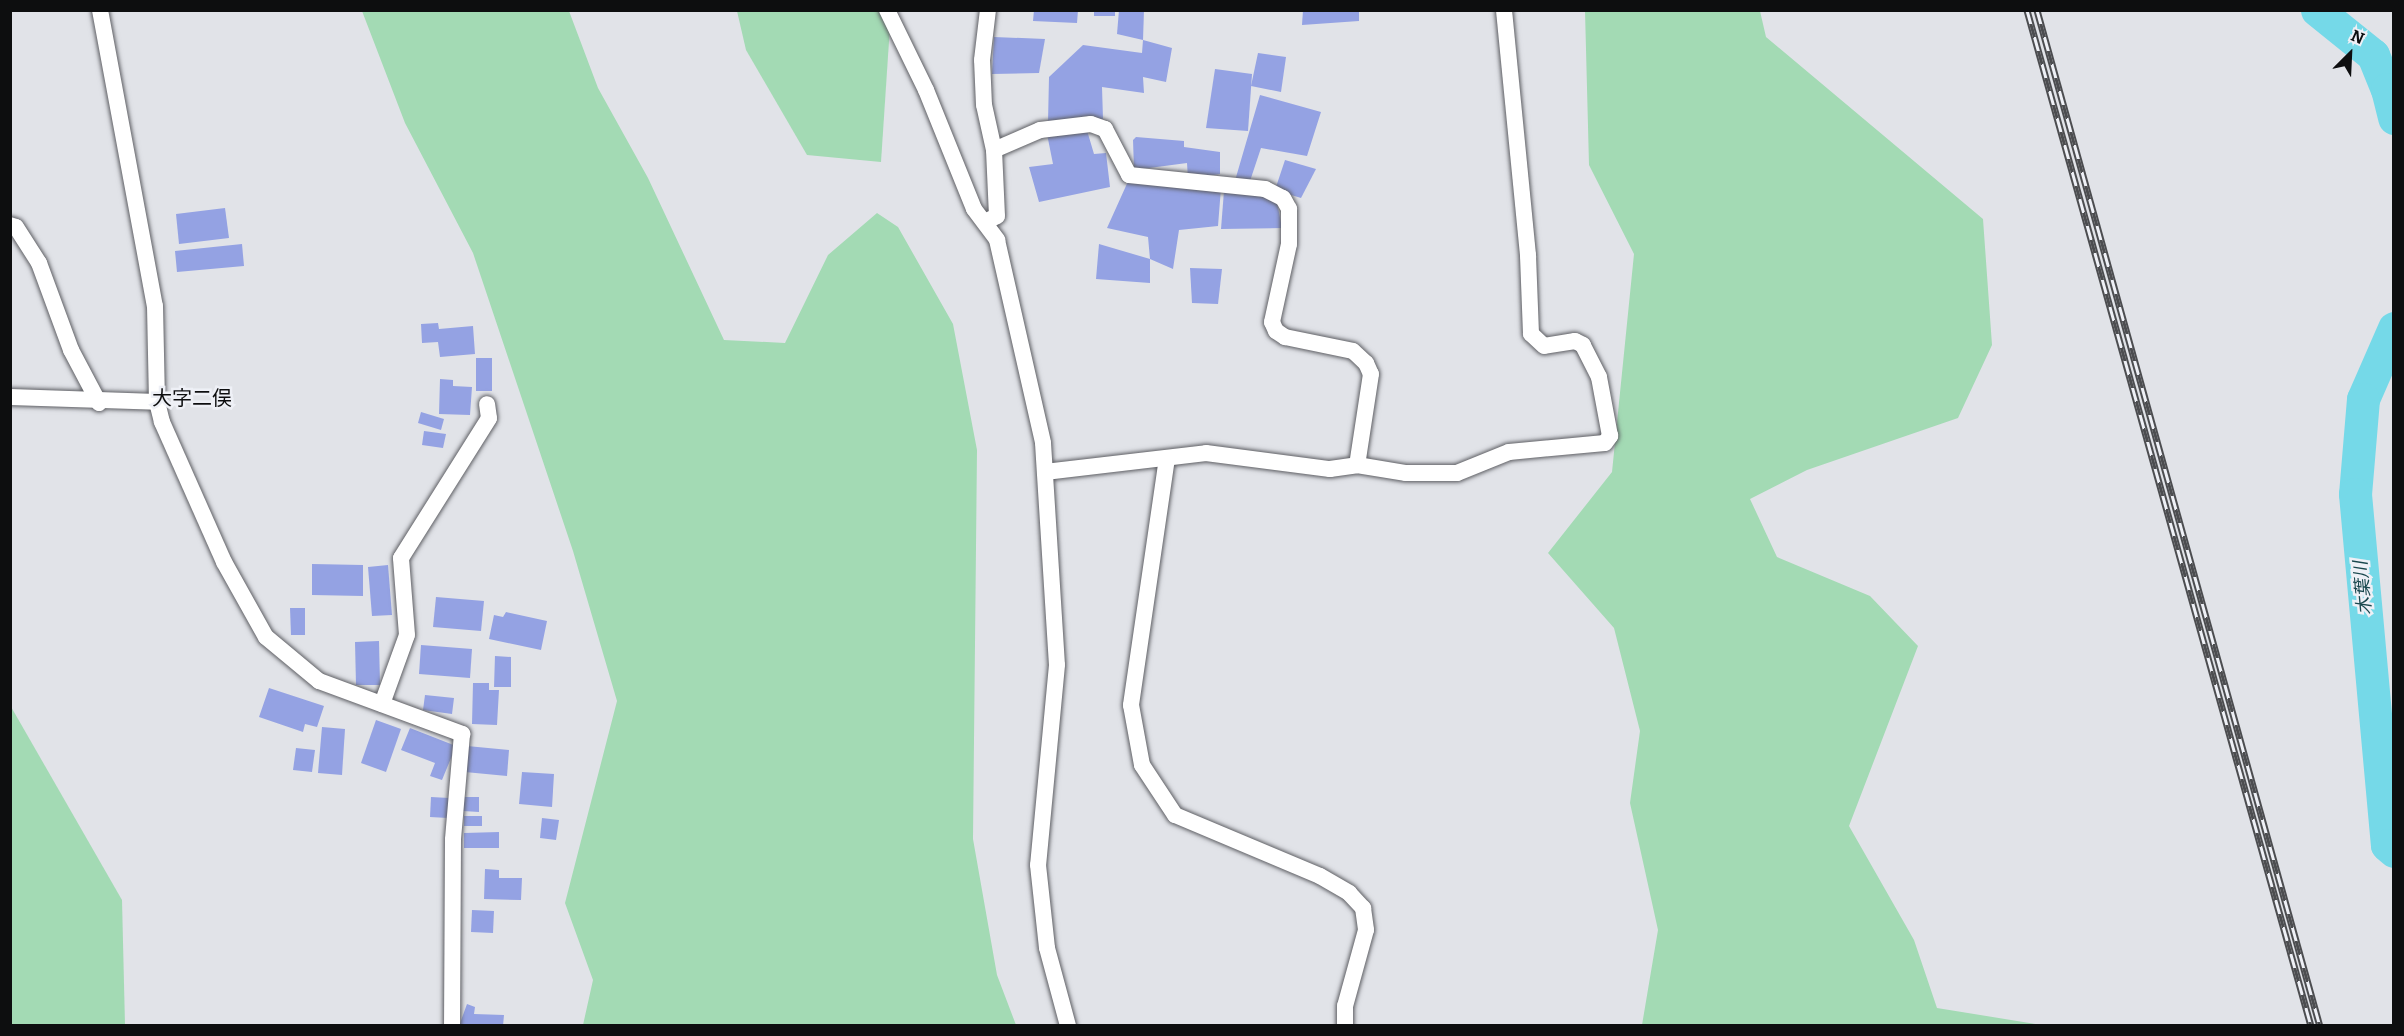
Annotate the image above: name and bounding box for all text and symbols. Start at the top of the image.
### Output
north arrow [2320,24,2380,84]
text: N [2348,26,2367,48]
district label: 大字二俣 [152,386,232,410]
water label: 木葉川 [2350,560,2376,616]

